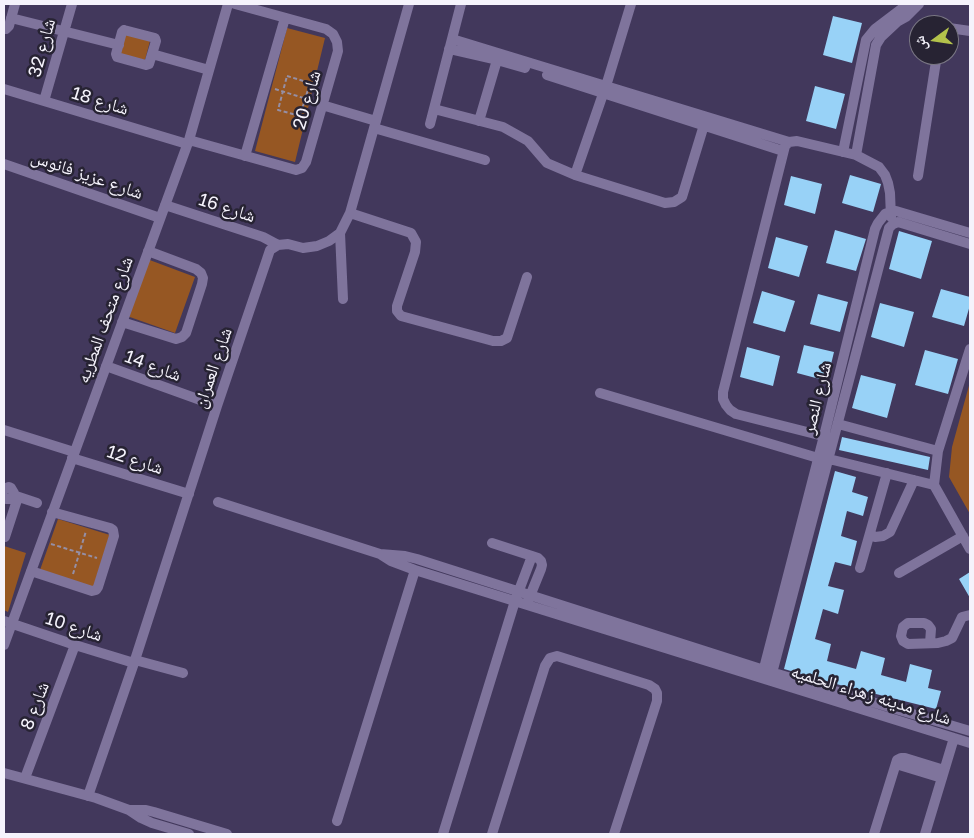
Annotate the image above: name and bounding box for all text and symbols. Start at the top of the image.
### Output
north arrow [909,15,959,65]
street label: شارع 32 [24,16,60,80]
text: ش [910,34,930,53]
street label: شارع 20 [288,68,326,132]
street label: شارع 18 [69,82,131,120]
street label: شارع عزيز فانوس [28,146,146,204]
street label: شارع 16 [196,189,258,227]
street label: شارع متحف المطريه [72,254,138,386]
street label: شارع العمران [189,325,237,411]
street label: شارع 14 [122,346,184,386]
street label: شارع النصر [798,360,836,436]
street label: شارع 12 [104,441,166,479]
street label: شارع 10 [43,608,105,646]
street label: شارع مدينه زهراء الحلميه [788,660,954,730]
street label: شارع 8 [16,679,54,733]

